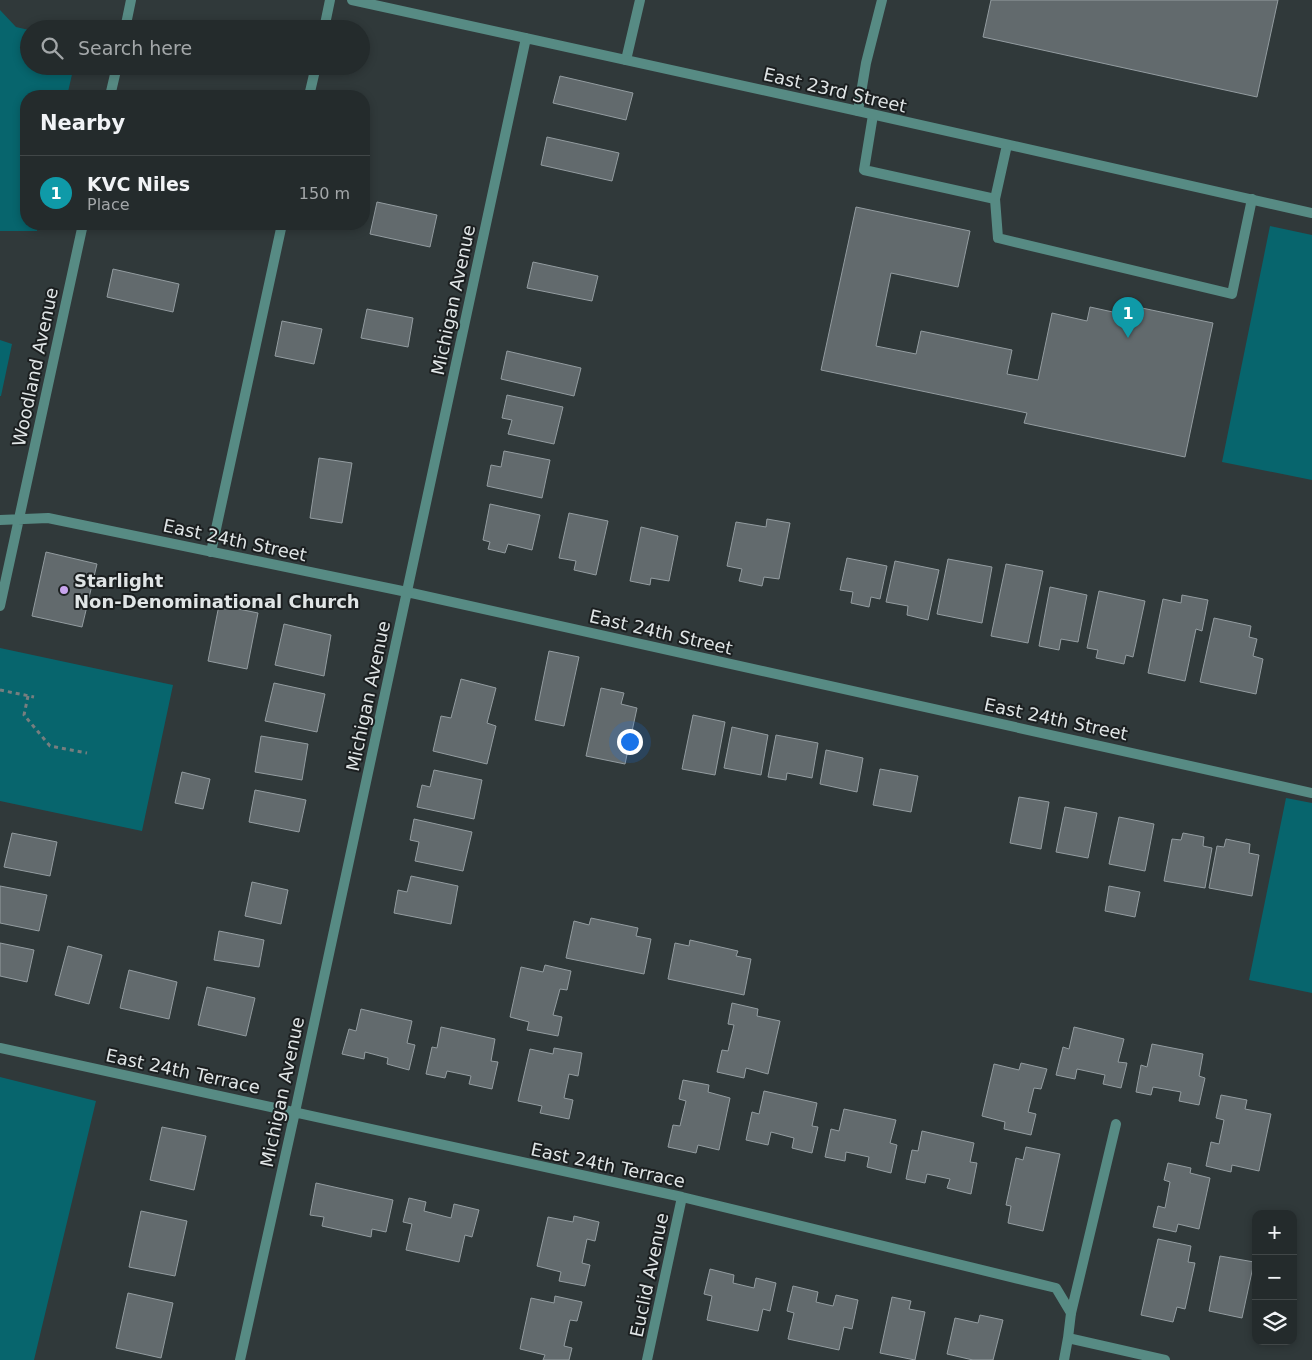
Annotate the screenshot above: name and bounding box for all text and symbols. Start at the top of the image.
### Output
search box [20,20,370,75]
icon: search [38,34,66,62]
text: Search here [78,37,192,59]
street label: East 23rd Street [761,63,909,117]
text: Nearby [40,111,125,135]
text: KVC Niles [87,173,190,195]
text: 1 [50,184,62,203]
text: 150 m [299,184,350,203]
text: Place [87,195,130,214]
street label: Michigan Avenue [427,223,479,377]
street label: Woodland Avenue [8,286,62,448]
pin: 1 [1112,297,1144,338]
street label: East 24th Street [161,515,309,565]
place label: Starlight Non-Denominational Church [74,570,360,612]
marker: Starlight Non-Denominational Church [58,584,70,596]
street label: East 24th Street [587,605,735,659]
street label: Michigan Avenue [342,619,394,773]
street label: East 24th Street [982,694,1130,744]
your location [617,729,643,755]
street label: Michigan Avenue [256,1015,308,1169]
street label: East 24th Terrace [104,1044,262,1098]
street label: East 24th Terrace [529,1138,687,1192]
map controls [1252,1210,1297,1345]
button: + [1252,1210,1297,1255]
street label: Euclid Avenue [626,1211,672,1339]
button: − [1252,1255,1297,1300]
button: layers [1252,1300,1297,1345]

